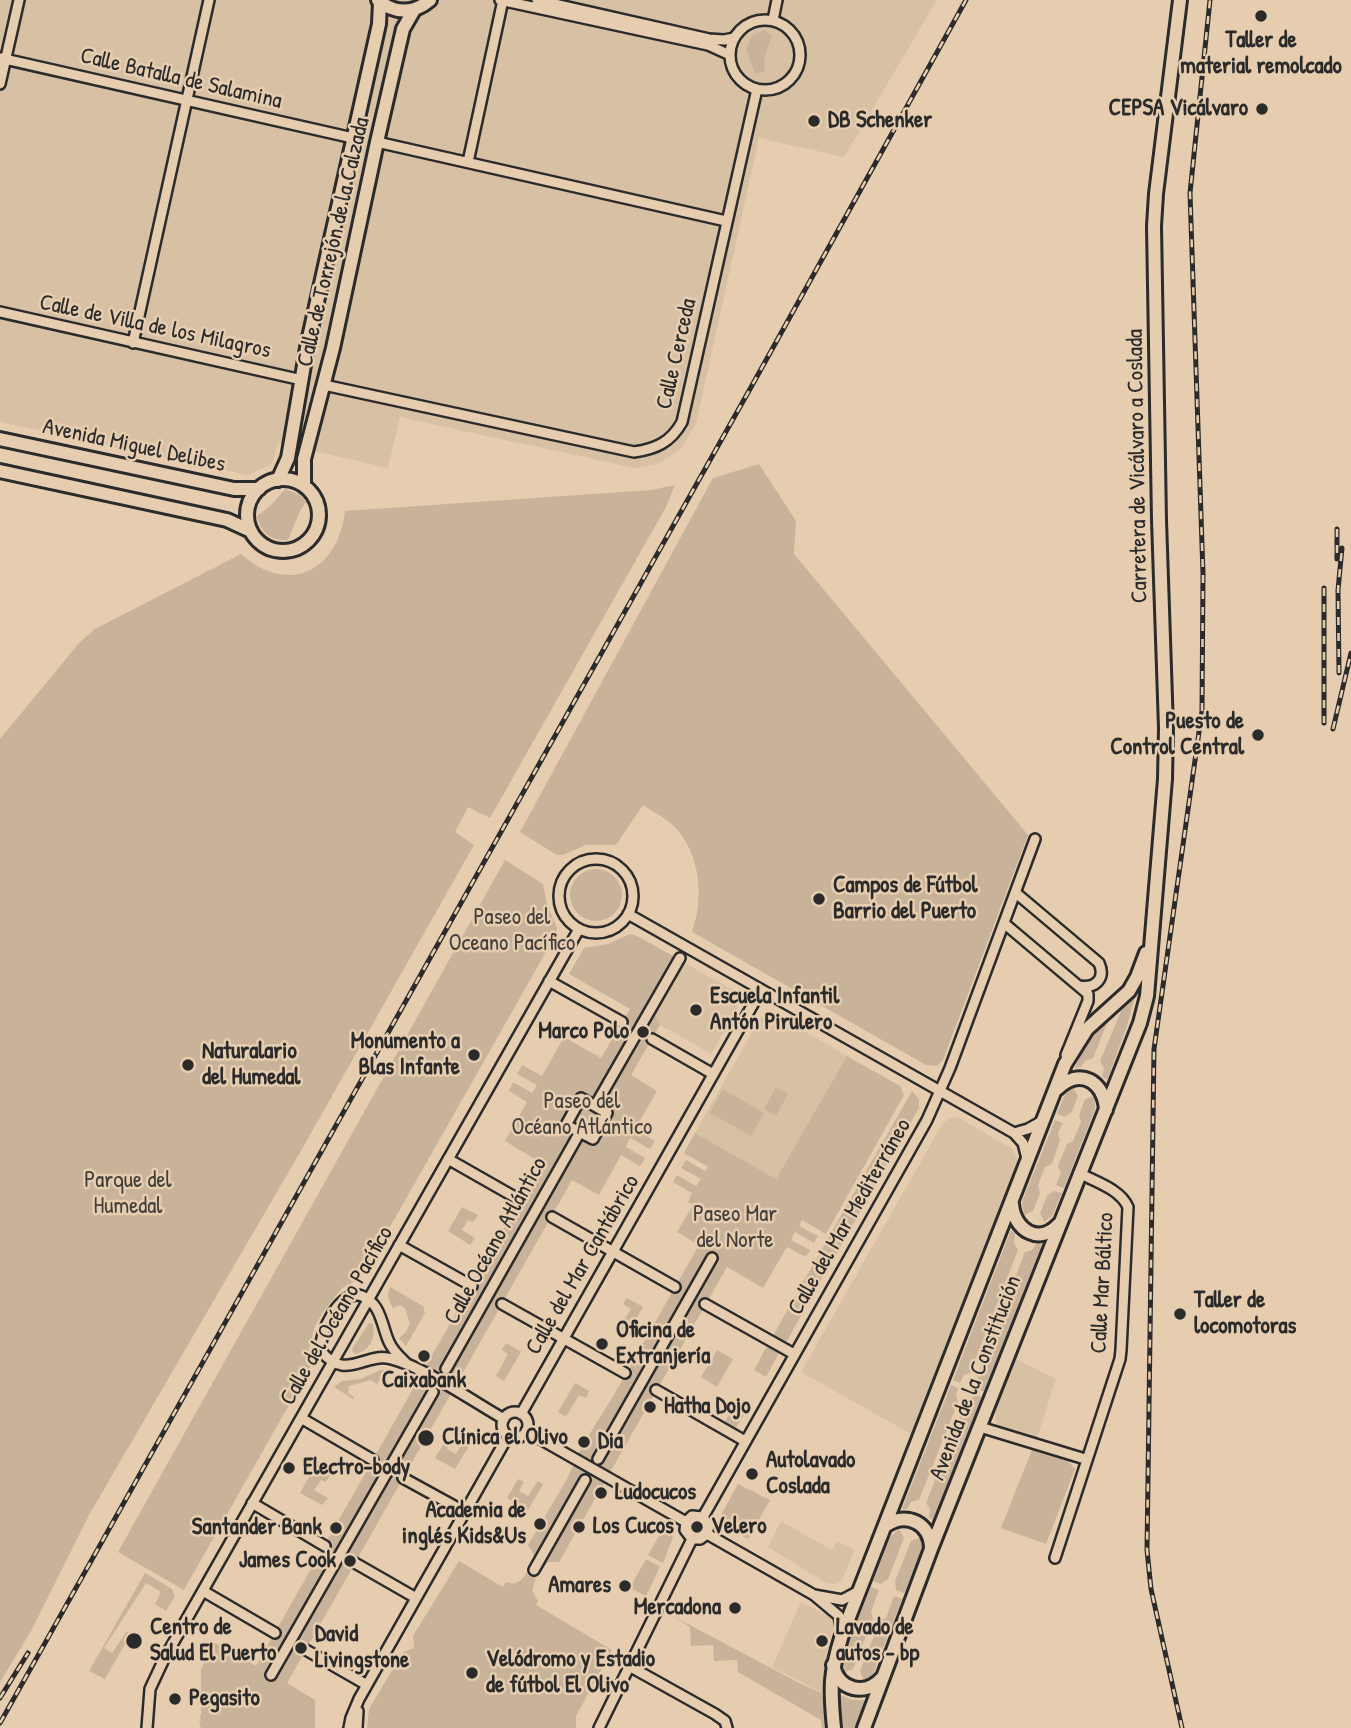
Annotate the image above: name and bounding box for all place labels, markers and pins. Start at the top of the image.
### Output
marker: Taller de material remolcado [1253,8,1269,24]
place label: Taller de material remolcado [1180,27,1342,81]
place label: CEPSA Vicálvaro [1109,95,1248,123]
marker: CEPSA Vicálvaro [1254,101,1270,117]
place label: DB Schenker [828,107,932,135]
marker: DB Schenker [806,113,822,129]
place label: Puesto de Control Central [1110,708,1244,762]
marker: Puesto de Control Central [1250,727,1266,743]
place label: Campos de Fútbol Barrio del Puerto [833,872,978,926]
marker: Campos de Fútbol Barrio del Puerto [811,891,827,907]
place label: Escuela Infantil Antón Pirulero [710,983,839,1037]
marker: Escuela Infantil Antón Pirulero [688,1002,704,1018]
place label: Marco Polo [538,1018,629,1046]
marker: Marco Polo [635,1024,651,1040]
place label: Monumento a Blas Infante [351,1028,460,1082]
place label: Naturalario del Humedal [202,1038,300,1092]
marker: Monumento a Blas Infante [466,1047,482,1063]
marker: Naturalario del Humedal [180,1057,196,1073]
place label: Taller de locomotoras [1194,1287,1296,1341]
marker: Taller de locomotoras [1172,1306,1188,1322]
place label: Oficina de Extranjería [616,1317,710,1371]
marker: Oficina de Extranjería [594,1336,610,1352]
marker: Caixabank [416,1348,432,1364]
place label: Caixabank [382,1367,466,1395]
place label: Hatha Dojo [664,1393,751,1421]
marker: Hatha Dojo [642,1399,658,1415]
place label: Clínica el Olivo [442,1424,568,1452]
marker: Clínica el Olivo [416,1428,436,1448]
place label: Dia [598,1428,623,1456]
marker: Dia [576,1434,592,1450]
place label: Autolavado Coslada [766,1447,855,1501]
place label: Electro-body [303,1454,410,1482]
marker: Electro-body [281,1460,297,1476]
marker: Autolavado Coslada [744,1466,760,1482]
place label: Ludocucos [615,1479,696,1507]
marker: Ludocucos [593,1485,609,1501]
place label: Academia de inglés Kids&Us [402,1497,526,1551]
place label: Los Cucos [593,1513,674,1541]
place label: Velero [711,1513,766,1541]
place label: Santander Bank [192,1514,322,1542]
marker: Academia de inglés Kids&Us [532,1516,548,1532]
marker: Los Cucos [571,1519,587,1535]
marker: Velero [689,1519,705,1535]
marker: Santander Bank [328,1520,344,1536]
place label: James Cook [239,1547,336,1575]
marker: James Cook [342,1553,358,1569]
place label: Amares [548,1572,611,1600]
marker: Amares [617,1578,633,1594]
place label: Mercadona [634,1594,721,1622]
marker: Mercadona [727,1600,743,1616]
place label: Centro de Salud El Puerto [150,1614,276,1668]
place label: Lavado de autos - bp [836,1614,919,1668]
place label: David Livingstone [315,1621,409,1675]
marker: Centro de Salud El Puerto [124,1631,144,1651]
marker: Lavado de autos - bp [814,1633,830,1649]
marker: David Livingstone [293,1640,309,1656]
place label: Velódromo y Estadio de fútbol El Olivo [486,1646,655,1700]
marker: Velódromo y Estadio de fútbol El Olivo [464,1665,480,1681]
place label: Pegasito [189,1685,260,1713]
marker: Pegasito [167,1691,183,1707]

